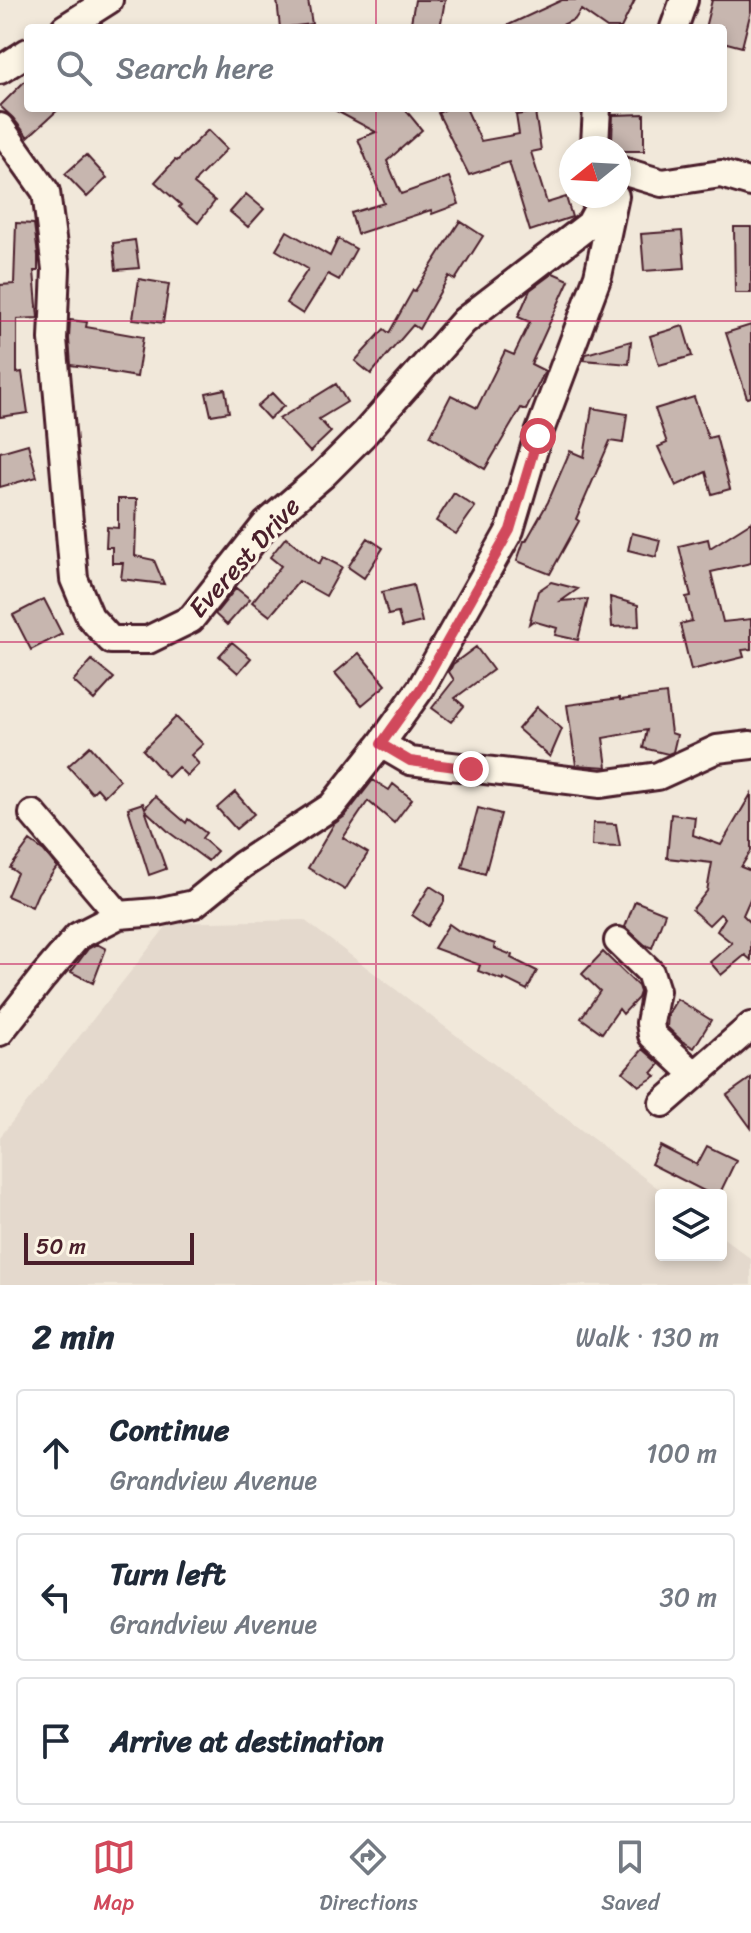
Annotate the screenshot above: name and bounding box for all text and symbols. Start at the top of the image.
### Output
search box [24,24,727,112]
text: Search here [116,41,274,95]
icon: search [52,46,96,90]
north arrow [559,136,631,208]
route start [520,418,556,454]
street label: Everest Drive [176,485,312,629]
route end [453,751,489,787]
map controls [655,1189,727,1261]
button: layers [655,1189,727,1261]
text: 50 m [36,1227,86,1266]
scale bar [24,1229,194,1265]
text: 2 min [32,1307,114,1367]
text: Walk · 130 m [576,1314,719,1360]
text: Continue [110,1403,229,1457]
text: 100 m [646,1430,717,1476]
icon: ahead [34,1431,78,1475]
text: Grandview Avenue [110,1457,317,1503]
text: Turn left [110,1547,226,1601]
text: 30 m [660,1574,717,1620]
icon: left [34,1575,78,1619]
text: Grandview Avenue [110,1601,317,1647]
text: Arrive at destination [110,1714,384,1768]
icon: arrive [34,1719,78,1763]
tab: Map [92,1835,136,1922]
tab: Directions [319,1835,418,1922]
tab: Saved [601,1835,659,1922]

